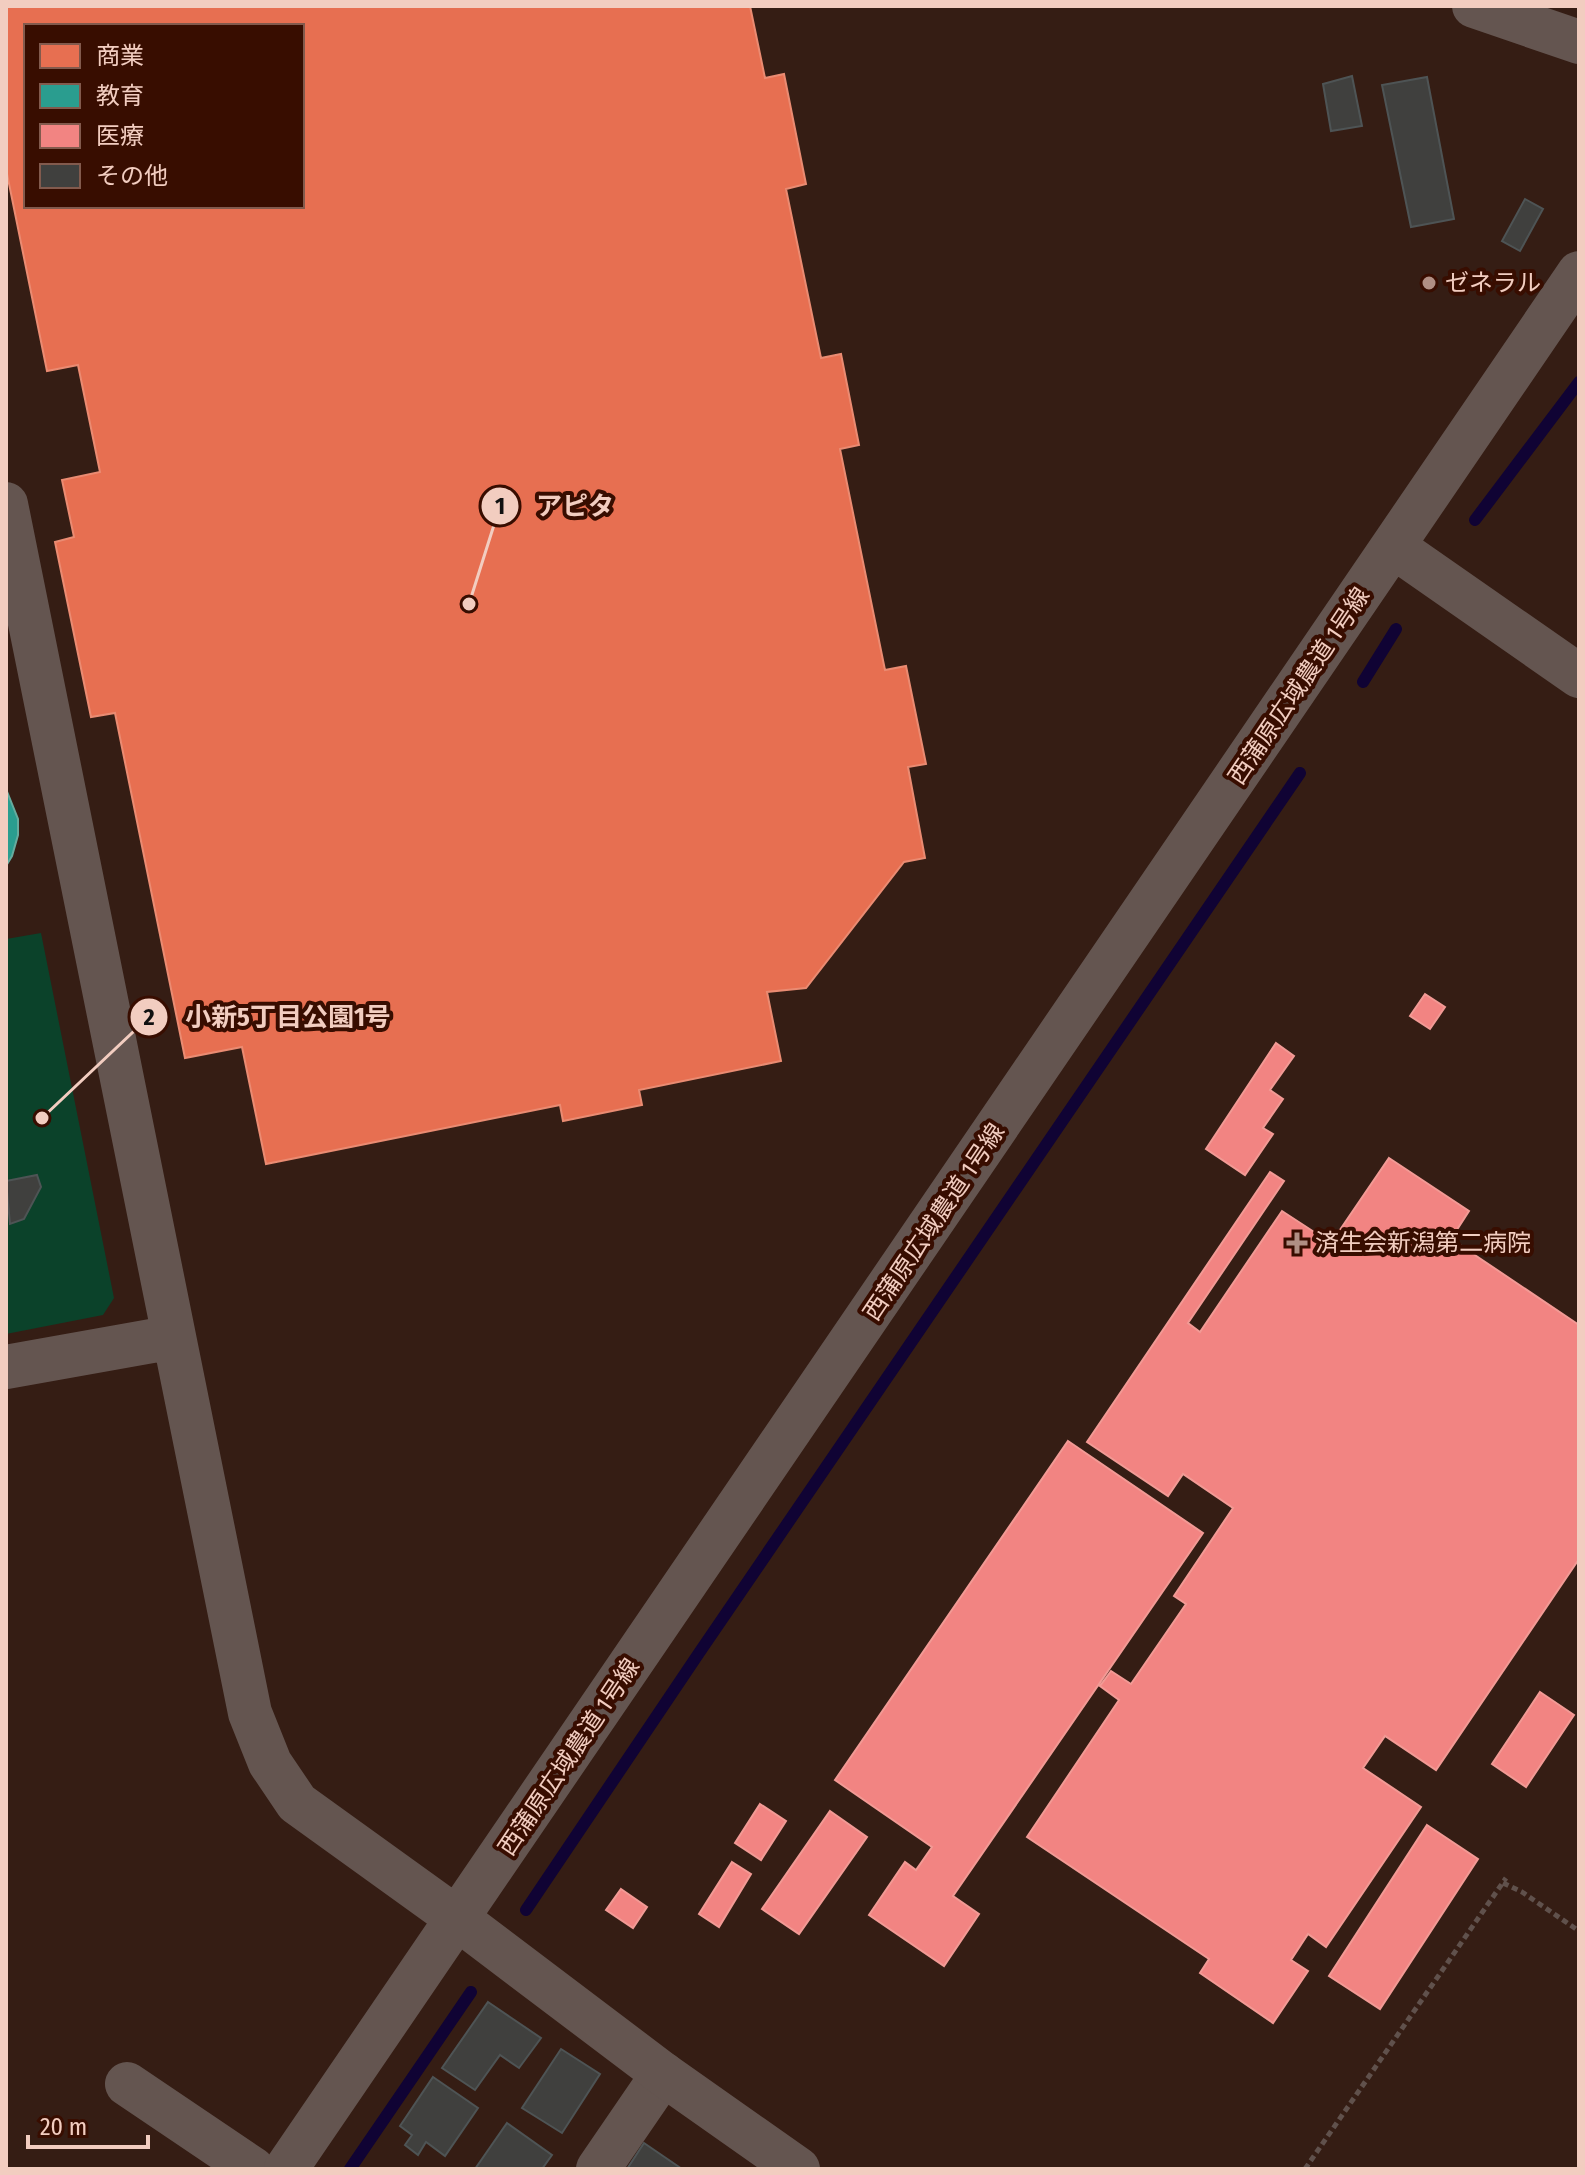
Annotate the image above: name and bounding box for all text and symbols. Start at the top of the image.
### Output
legend [24,24,304,208]
text: 商業 [96,42,144,70]
text: 教育 [96,82,144,110]
text: 医療 [96,122,144,150]
text: その他 [96,162,168,190]
place label: ゼネラル [1445,269,1541,297]
marker: ゼネラル [1420,274,1438,292]
callout: アピタ [480,481,630,531]
text: アピタ [536,491,614,522]
text: 1 [495,492,505,520]
street label: 西蒲原広域農道 1号線 [1223,582,1375,790]
callout: 小新5丁目公園1号 [129,992,406,1042]
text: 小新5丁目公園1号 [185,1002,391,1033]
text: 2 [142,1003,155,1031]
street label: 西蒲原広域農道 1号線 [858,1118,1010,1326]
place label: 済生会新潟第二病院 [1315,1229,1531,1257]
marker: 済生会新潟第二病院 [1286,1232,1308,1254]
street label: 西蒲原広域農道 1号線 [493,1653,645,1861]
scale bar [28,2099,148,2149]
text: 20 m [40,2113,87,2141]

